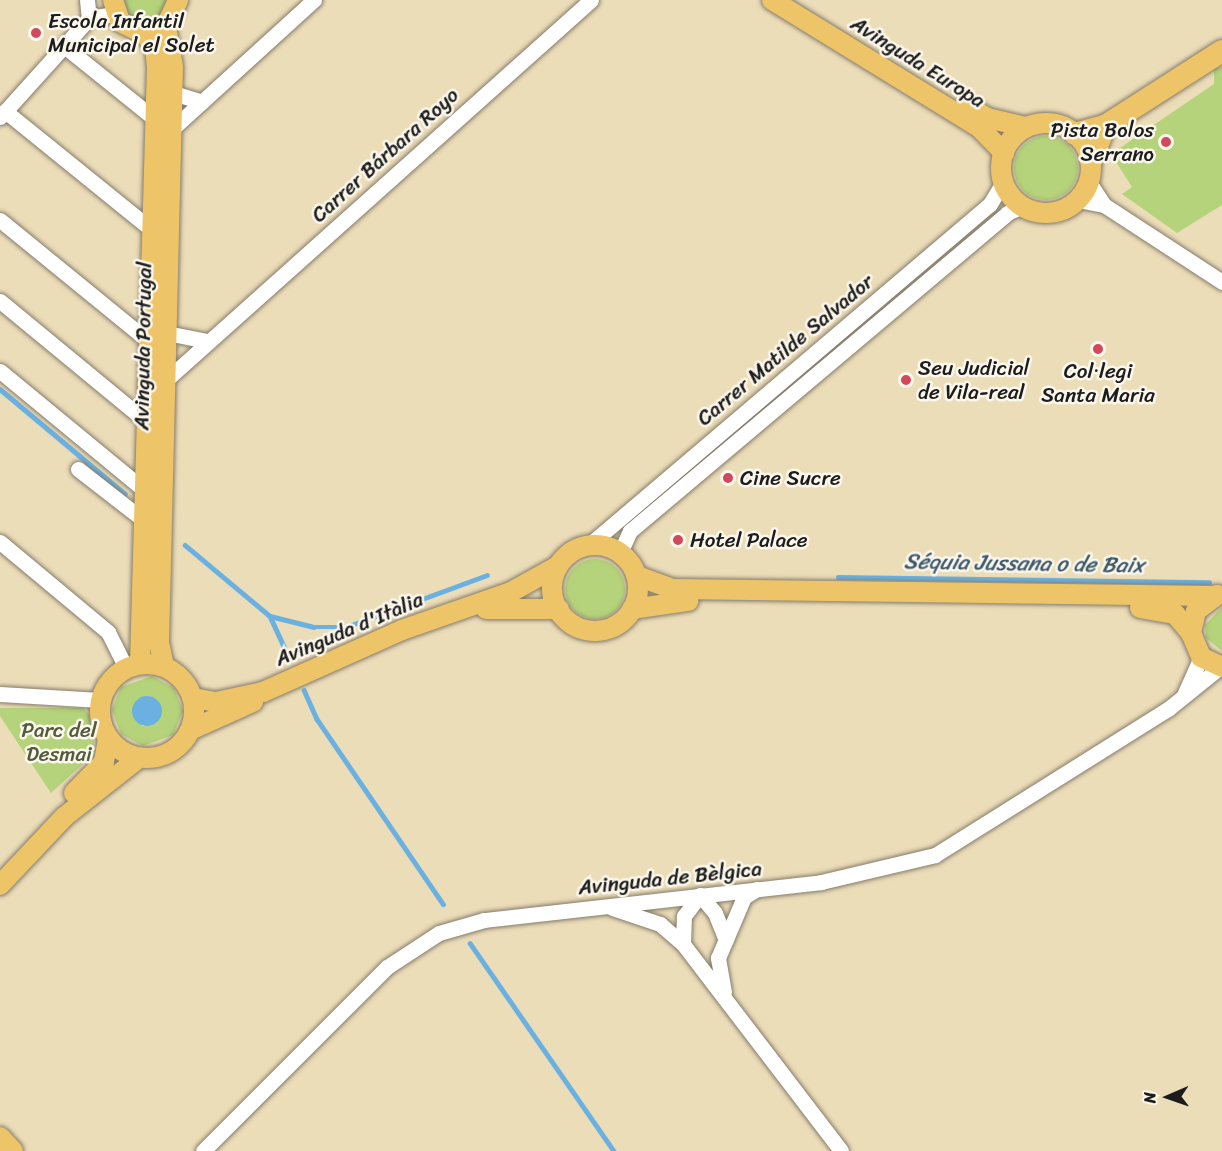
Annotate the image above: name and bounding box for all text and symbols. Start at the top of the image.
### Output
place label: Escola Infantil Municipal el Solet [48,8,215,58]
street label: Avinguda Europa [846,11,990,113]
marker: Escola Infantil Municipal el Solet [29,26,43,40]
street label: Carrer Bárbara Royo [306,82,464,228]
place label: Pista Bolos Serrano [1050,117,1154,167]
marker: Pista Bolos Serrano [1159,135,1173,149]
street label: Avinguda Portugal [129,261,157,431]
street label: Carrer Matilde Salvador [692,269,878,431]
marker: Col·legi Santa Maria [1091,342,1105,356]
place label: Seu Judicial de Vila-real [918,355,1029,405]
place label: Col·legi Santa Maria [1042,358,1154,408]
marker: Seu Judicial de Vila-real [899,373,913,387]
place label: Cine Sucre [740,465,841,491]
marker: Cine Sucre [721,471,735,485]
place label: Hotel Palace [690,527,807,553]
marker: Hotel Palace [671,533,685,547]
water label: Séquia Jussana o de Baix [904,548,1144,578]
street label: Avinguda d'Itàlia [271,586,427,672]
park label: Parc del Desmai [21,717,97,767]
street label: Avinguda de Bèlgica [577,856,763,900]
north arrow [1138,1067,1198,1127]
text: N [1135,1092,1164,1104]

